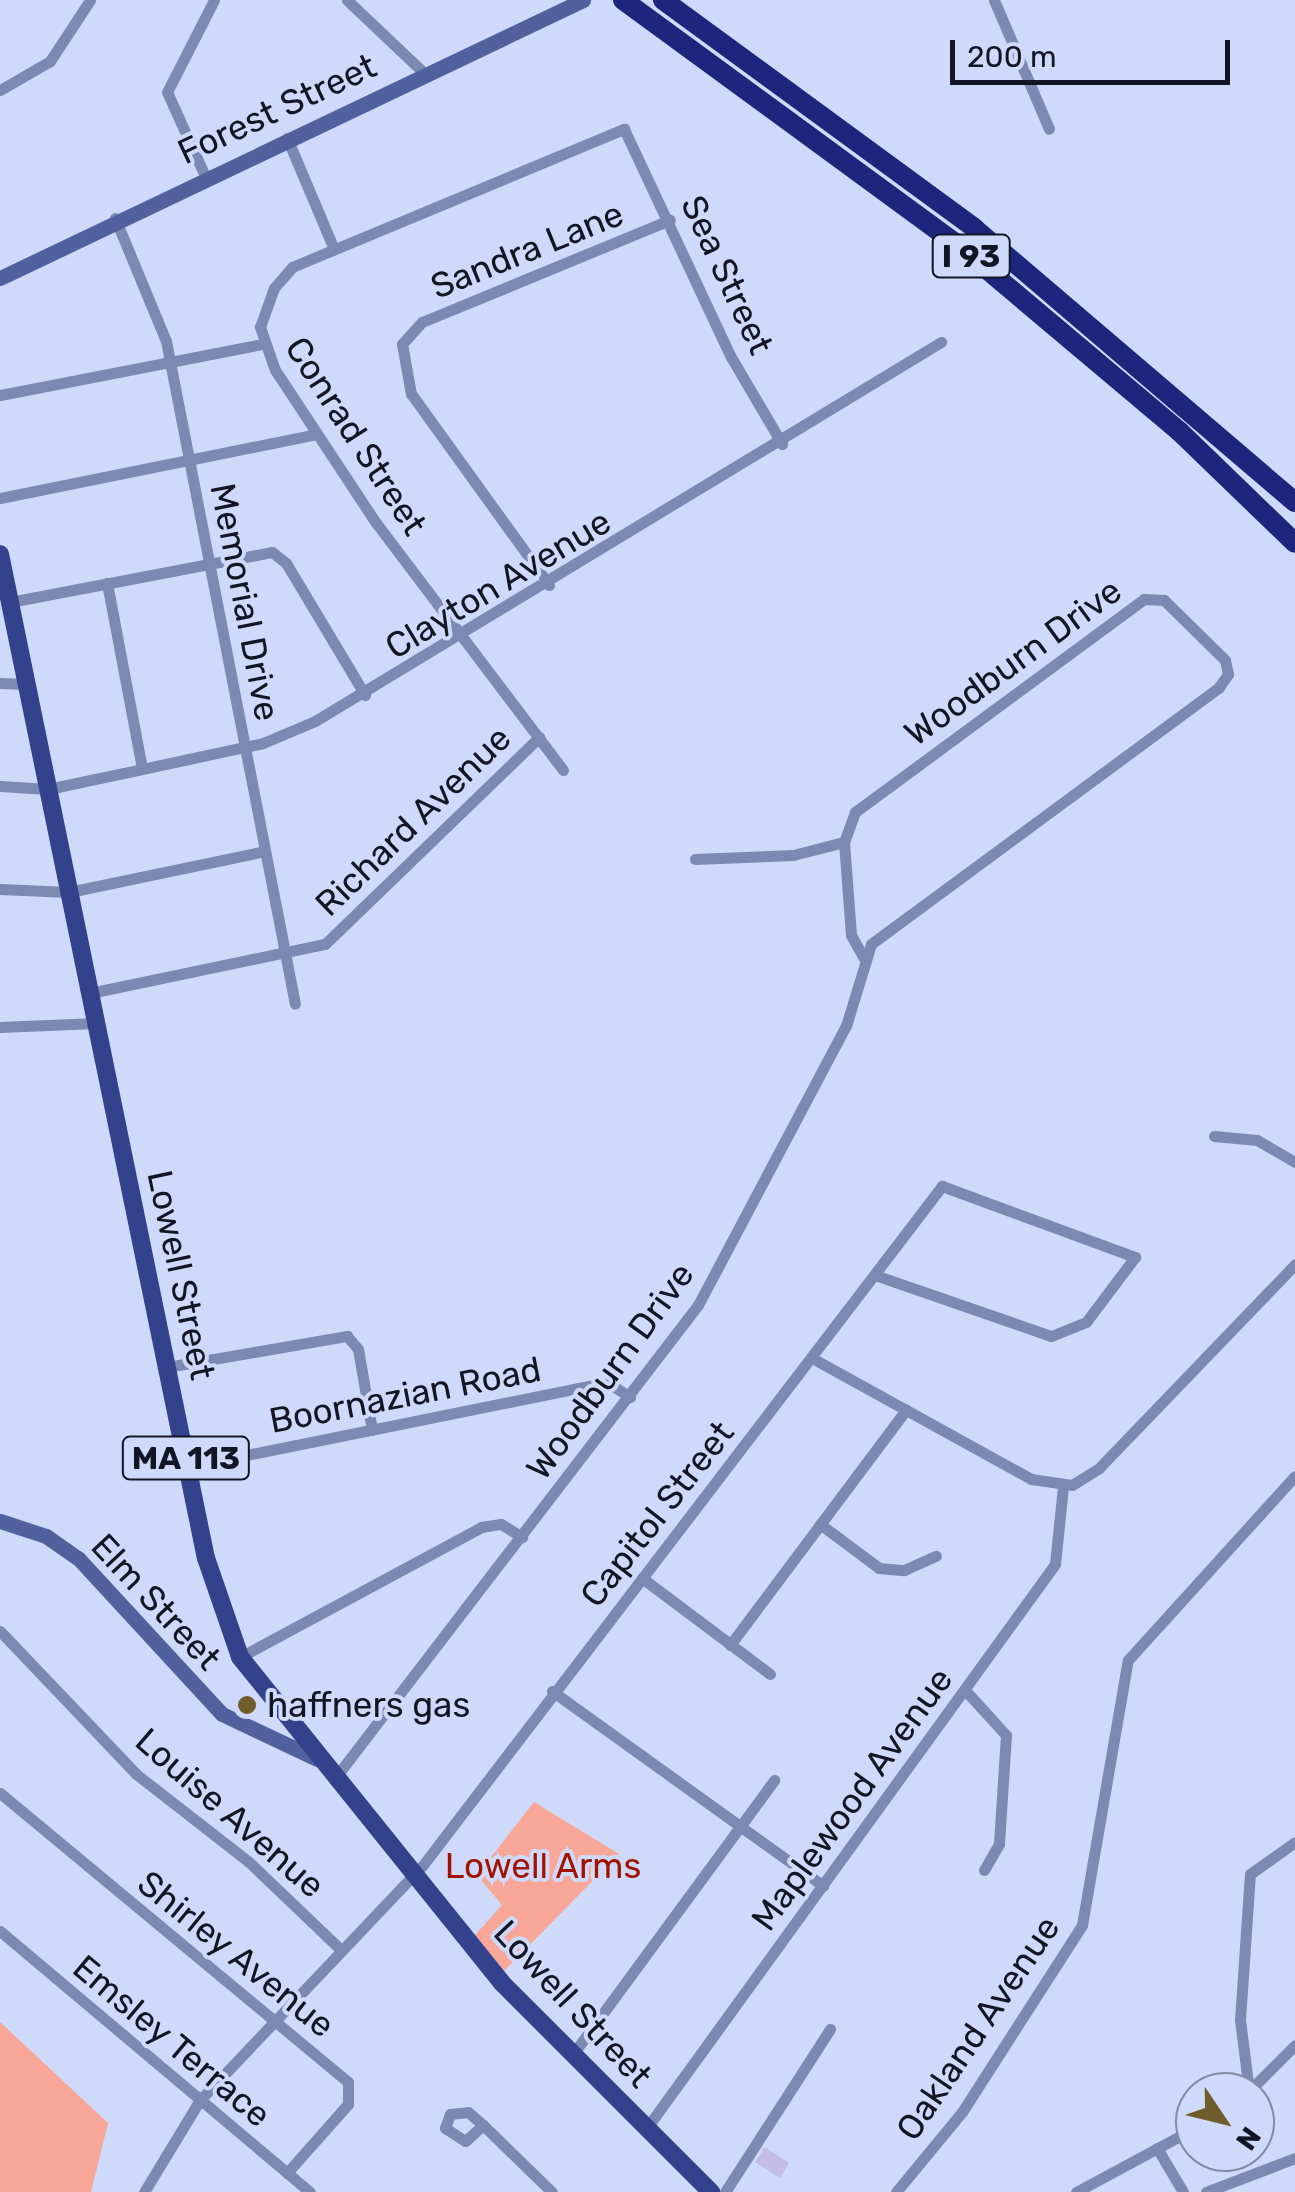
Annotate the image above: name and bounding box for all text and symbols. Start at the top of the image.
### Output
scale bar [955,20,1235,82]
text: 200 m [967,39,1057,75]
street label: Forest Street [171,45,383,173]
street label: Sea Street [672,189,782,361]
street label: Sandra Lane [425,192,629,308]
road number: I 93 [931,229,1011,283]
street label: Conrad Street [276,329,436,543]
street label: Memorial Drive [201,480,289,724]
street label: Clayton Avenue [377,500,619,668]
street label: Woodburn Drive [896,569,1130,755]
street label: Richard Avenue [306,717,520,925]
street label: Lowell Street [138,1167,224,1383]
street label: Woodburn Drive [517,1254,703,1488]
street label: Boornazian Road [266,1348,544,1442]
street label: Capitol Street [571,1413,743,1615]
road number: MA 113 [121,1431,251,1485]
street label: Elm Street [82,1525,230,1679]
street label: Maplewood Avenue [742,1659,962,1939]
place label: haffners gas [267,1684,470,1726]
marker: haffners gas [236,1694,258,1716]
street label: Louise Avenue [127,1719,333,1907]
park label: Lowell Arms [444,1845,642,1887]
street label: Shirley Avenue [128,1861,344,2047]
street label: Oakland Avenue [887,1908,1069,2148]
street label: Lowell Street [485,1912,661,2096]
street label: Emsley Terrace [64,1946,280,2136]
north arrow [1175,2072,1275,2172]
text: N [1229,2121,1268,2156]

